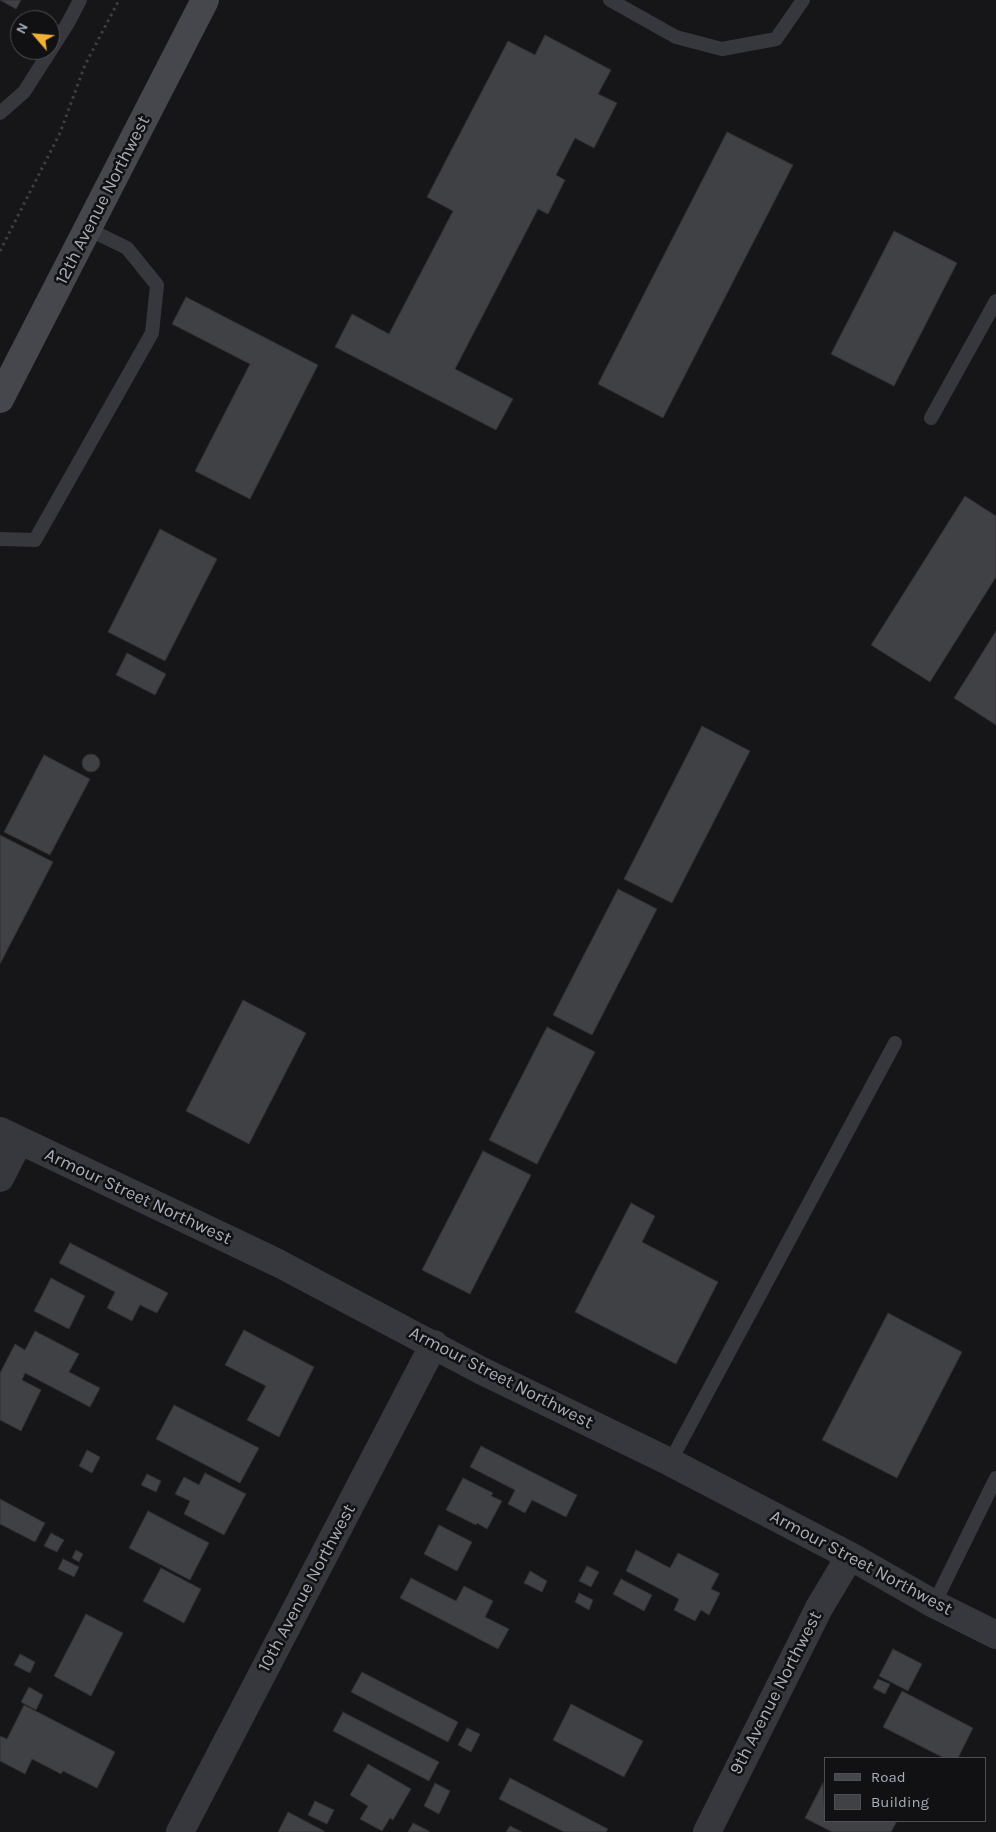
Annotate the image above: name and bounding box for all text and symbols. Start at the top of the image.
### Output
north arrow [10,10,60,60]
text: N [12,20,32,37]
street label: 12th Avenue Northwest [51,112,155,288]
street label: Armour Street Northwest [41,1144,235,1250]
street label: Armour Street Northwest [405,1322,597,1434]
street label: 10th Avenue Northwest [254,1500,360,1676]
street label: Armour Street Northwest [766,1506,956,1620]
street label: 9th Avenue Northwest [725,1608,827,1778]
legend [824,1757,986,1822]
text: Road [871,1768,906,1786]
text: Building [871,1793,929,1811]

